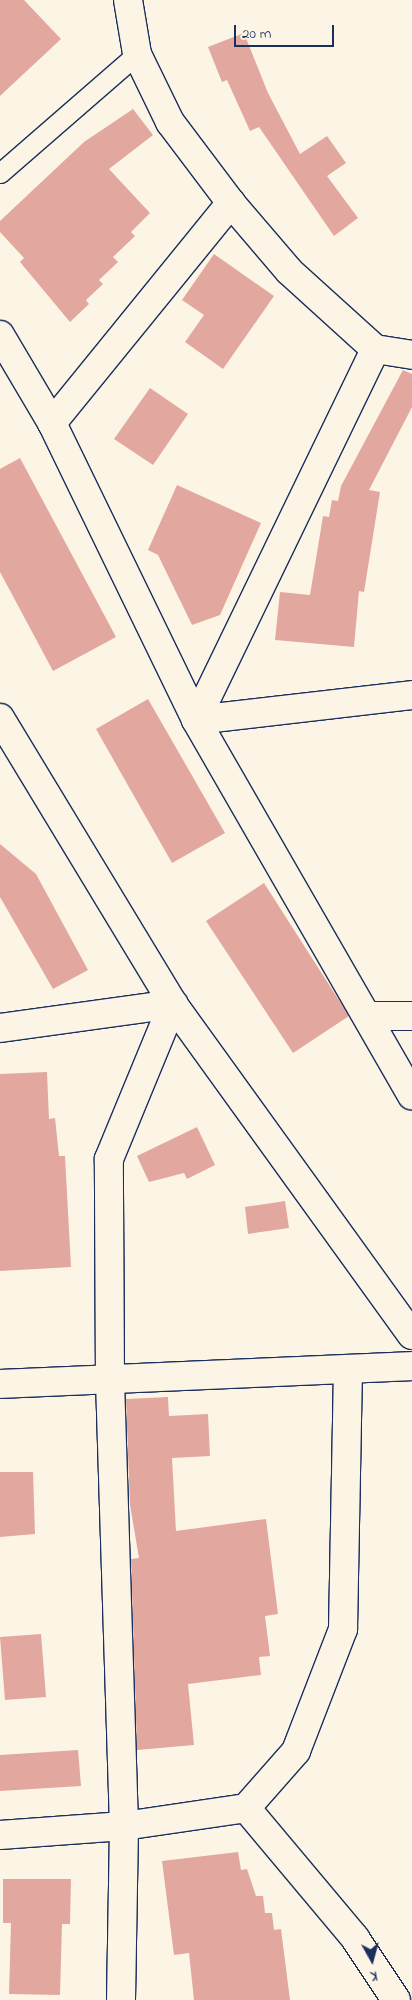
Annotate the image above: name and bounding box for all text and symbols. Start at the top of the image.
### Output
scale bar [237,15,337,47]
text: 20 m [242,23,271,45]
north arrow [347,1935,397,1985]
text: K [369,1965,379,1986]

